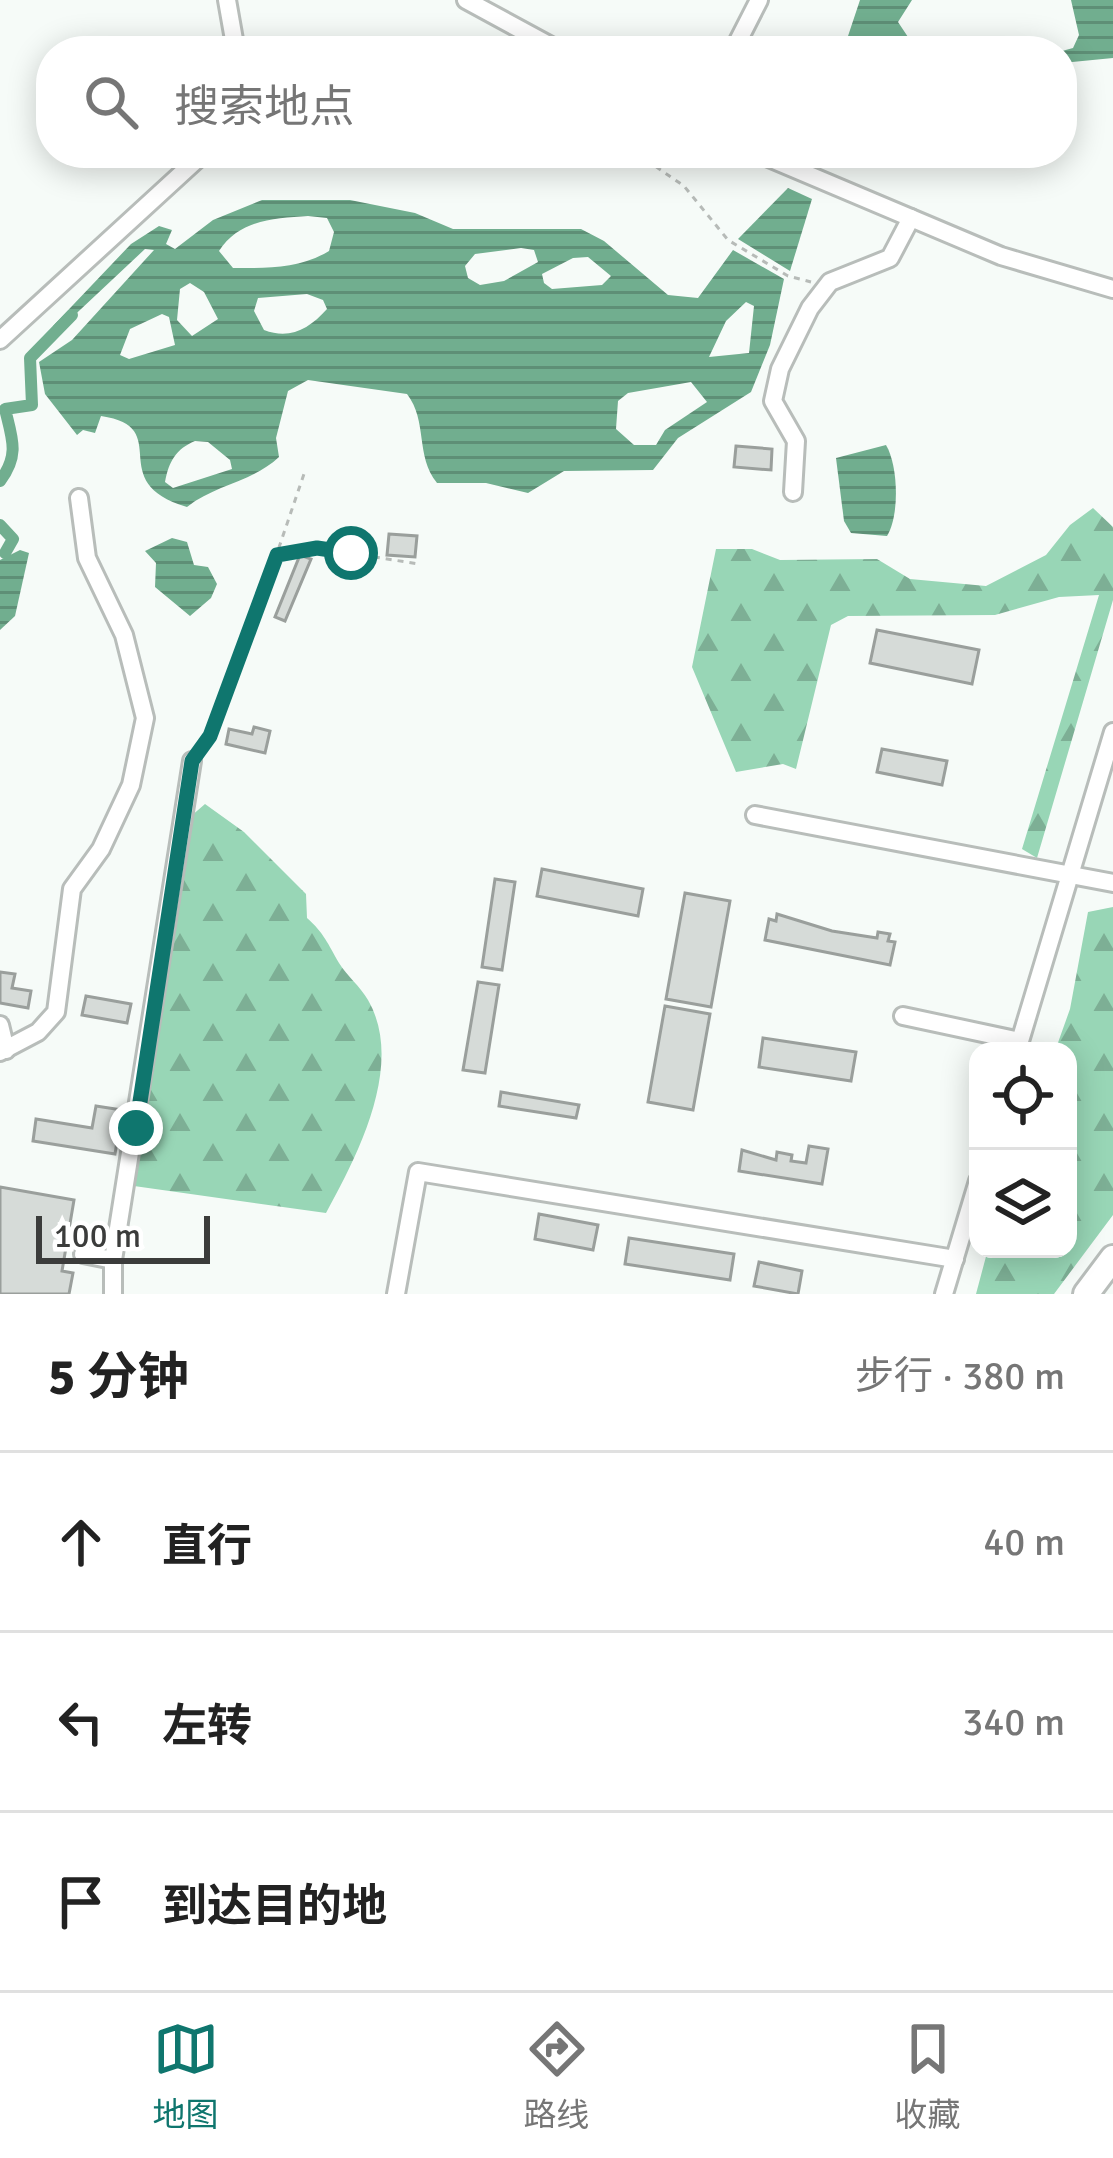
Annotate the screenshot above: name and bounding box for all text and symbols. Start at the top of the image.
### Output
search box [36,36,1077,168]
icon: search [78,69,144,135]
text: 搜索地点 [174,80,354,135]
route start [324,526,378,580]
map controls [969,1042,1077,1258]
button: locate [969,1042,1077,1150]
route end [109,1101,163,1155]
button: layers [969,1150,1077,1258]
scale bar [36,1210,210,1263]
text: 100 m [54,1216,141,1257]
text: 5 分钟 [48,1346,189,1409]
text: 步行 · 380 m [855,1352,1065,1400]
icon: ahead [48,1509,114,1575]
text: 40 m [983,1518,1065,1566]
text: 直行 [162,1519,252,1574]
icon: left [48,1689,114,1755]
text: 340 m [962,1698,1065,1746]
text: 左转 [162,1699,252,1754]
icon: arrive [48,1869,114,1935]
text: 到达目的地 [162,1879,387,1934]
tab: 地图 [153,2016,219,2136]
tab: 路线 [524,2016,590,2136]
tab: 收藏 [895,2016,961,2136]

